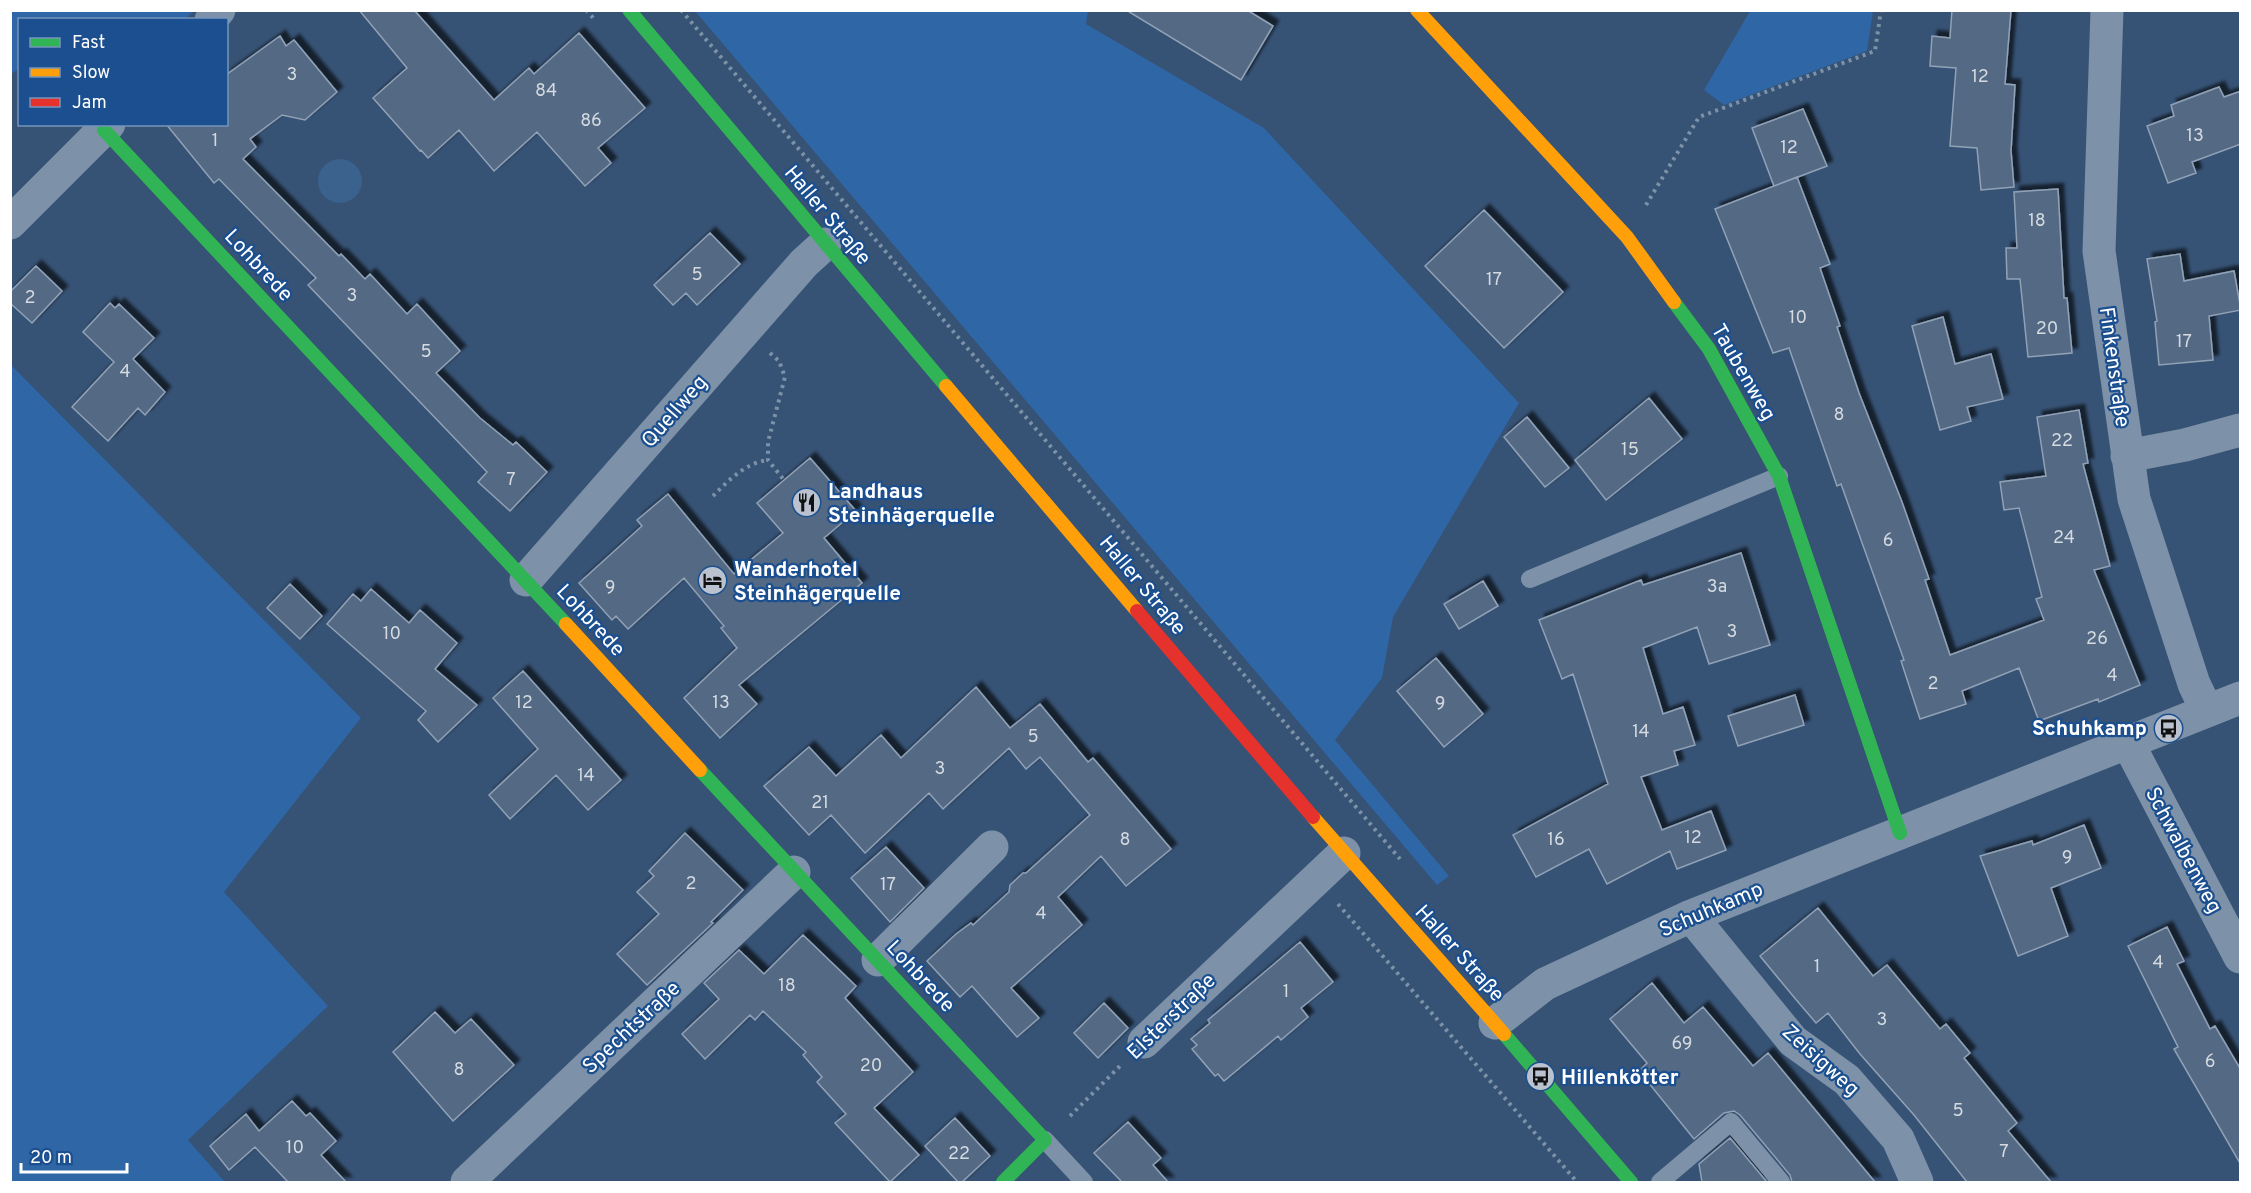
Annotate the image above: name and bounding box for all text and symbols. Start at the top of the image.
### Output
legend [18,18,228,126]
text: Fast [72,32,105,55]
text: Slow [72,62,110,85]
house number: 3 [287,64,297,87]
house number: 12 [1971,66,1989,89]
house number: 84 [535,80,557,103]
text: Jam [72,92,107,115]
house number: 86 [580,110,602,133]
house number: 13 [2186,125,2204,148]
house number: 1 [212,130,218,153]
house number: 12 [1780,137,1798,160]
street label: Haller Straße [777,161,876,271]
house number: 18 [2028,210,2046,233]
street label: Lohbrede [218,224,298,308]
house number: 5 [691,264,703,287]
house number: 17 [1486,269,1502,292]
house number: 3 [347,285,357,308]
house number: 2 [24,287,36,310]
street label: Finkenstraße [2092,305,2135,429]
house number: 10 [1789,307,1807,330]
house number: 20 [2036,318,2058,341]
street label: Taubenweg [1704,320,1781,426]
house number: 17 [2176,331,2192,354]
house number: 5 [420,341,432,364]
house number: 4 [119,361,131,384]
street label: Quellweg [636,370,714,454]
house number: 8 [1834,404,1845,427]
house number: 22 [2051,430,2073,453]
house number: 15 [1621,439,1639,462]
house number: 7 [506,469,516,492]
place label: Landhaus Steinhägerquelle [828,479,995,530]
restaurant icon: Landhaus Steinhägerquelle [791,487,823,519]
house number: 24 [2053,527,2075,550]
house number: 6 [1883,530,1893,553]
street label: Haller Straße [1092,531,1191,641]
place label: Wanderhotel Steinhägerquelle [734,557,901,608]
hotel icon: Wanderhotel Steinhägerquelle [697,565,729,597]
house number: 3a [1707,576,1727,599]
house number: 9 [605,577,615,600]
street label: Lohbrede [550,579,630,663]
house number: 3 [1727,621,1737,644]
house number: 10 [383,623,401,646]
house number: 26 [2086,628,2108,651]
house number: 4 [2106,665,2118,688]
house number: 2 [1927,673,1939,696]
house number: 12 [515,692,533,715]
house number: 13 [712,692,730,715]
house number: 9 [1435,693,1445,716]
bus stop icon: Schuhkamp [2152,712,2184,744]
place label: Schuhkamp [2032,716,2147,743]
house number: 14 [1632,721,1650,744]
house number: 5 [1027,726,1039,749]
house number: 3 [935,758,945,781]
house number: 14 [577,765,595,788]
street label: Schwalbenweg [2138,783,2227,919]
house number: 21 [811,792,829,815]
house number: 12 [1684,827,1702,850]
house number: 8 [1120,829,1131,852]
house number: 16 [1547,829,1565,852]
house number: 9 [2062,847,2072,870]
house number: 2 [685,873,697,896]
house number: 17 [880,874,896,897]
street label: Schuhkamp [1656,876,1768,944]
street label: Haller Straße [1408,900,1510,1008]
house number: 4 [1035,903,1047,926]
street label: Lohbrede [880,935,960,1019]
house number: 4 [2152,952,2164,975]
house number: 1 [1814,956,1820,979]
street label: Elsterstraße [1122,968,1222,1066]
house number: 18 [778,975,796,998]
street label: Spechtstraße [577,976,687,1080]
house number: 1 [1283,981,1289,1004]
house number: 3 [1877,1009,1887,1032]
street label: Zeisigweg [1776,1019,1864,1103]
house number: 69 [1672,1033,1692,1056]
house number: 6 [2205,1051,2215,1074]
house number: 20 [860,1055,882,1078]
house number: 8 [454,1059,465,1082]
bus stop icon: Hillenkötter [1524,1061,1556,1093]
place label: Hillenkötter [1561,1065,1679,1092]
house number: 5 [1952,1100,1964,1123]
scale bar [21,1136,128,1174]
house number: 10 [286,1137,304,1160]
house number: 7 [1999,1141,2009,1164]
house number: 22 [948,1143,970,1166]
text: 20 m [30,1147,72,1170]

